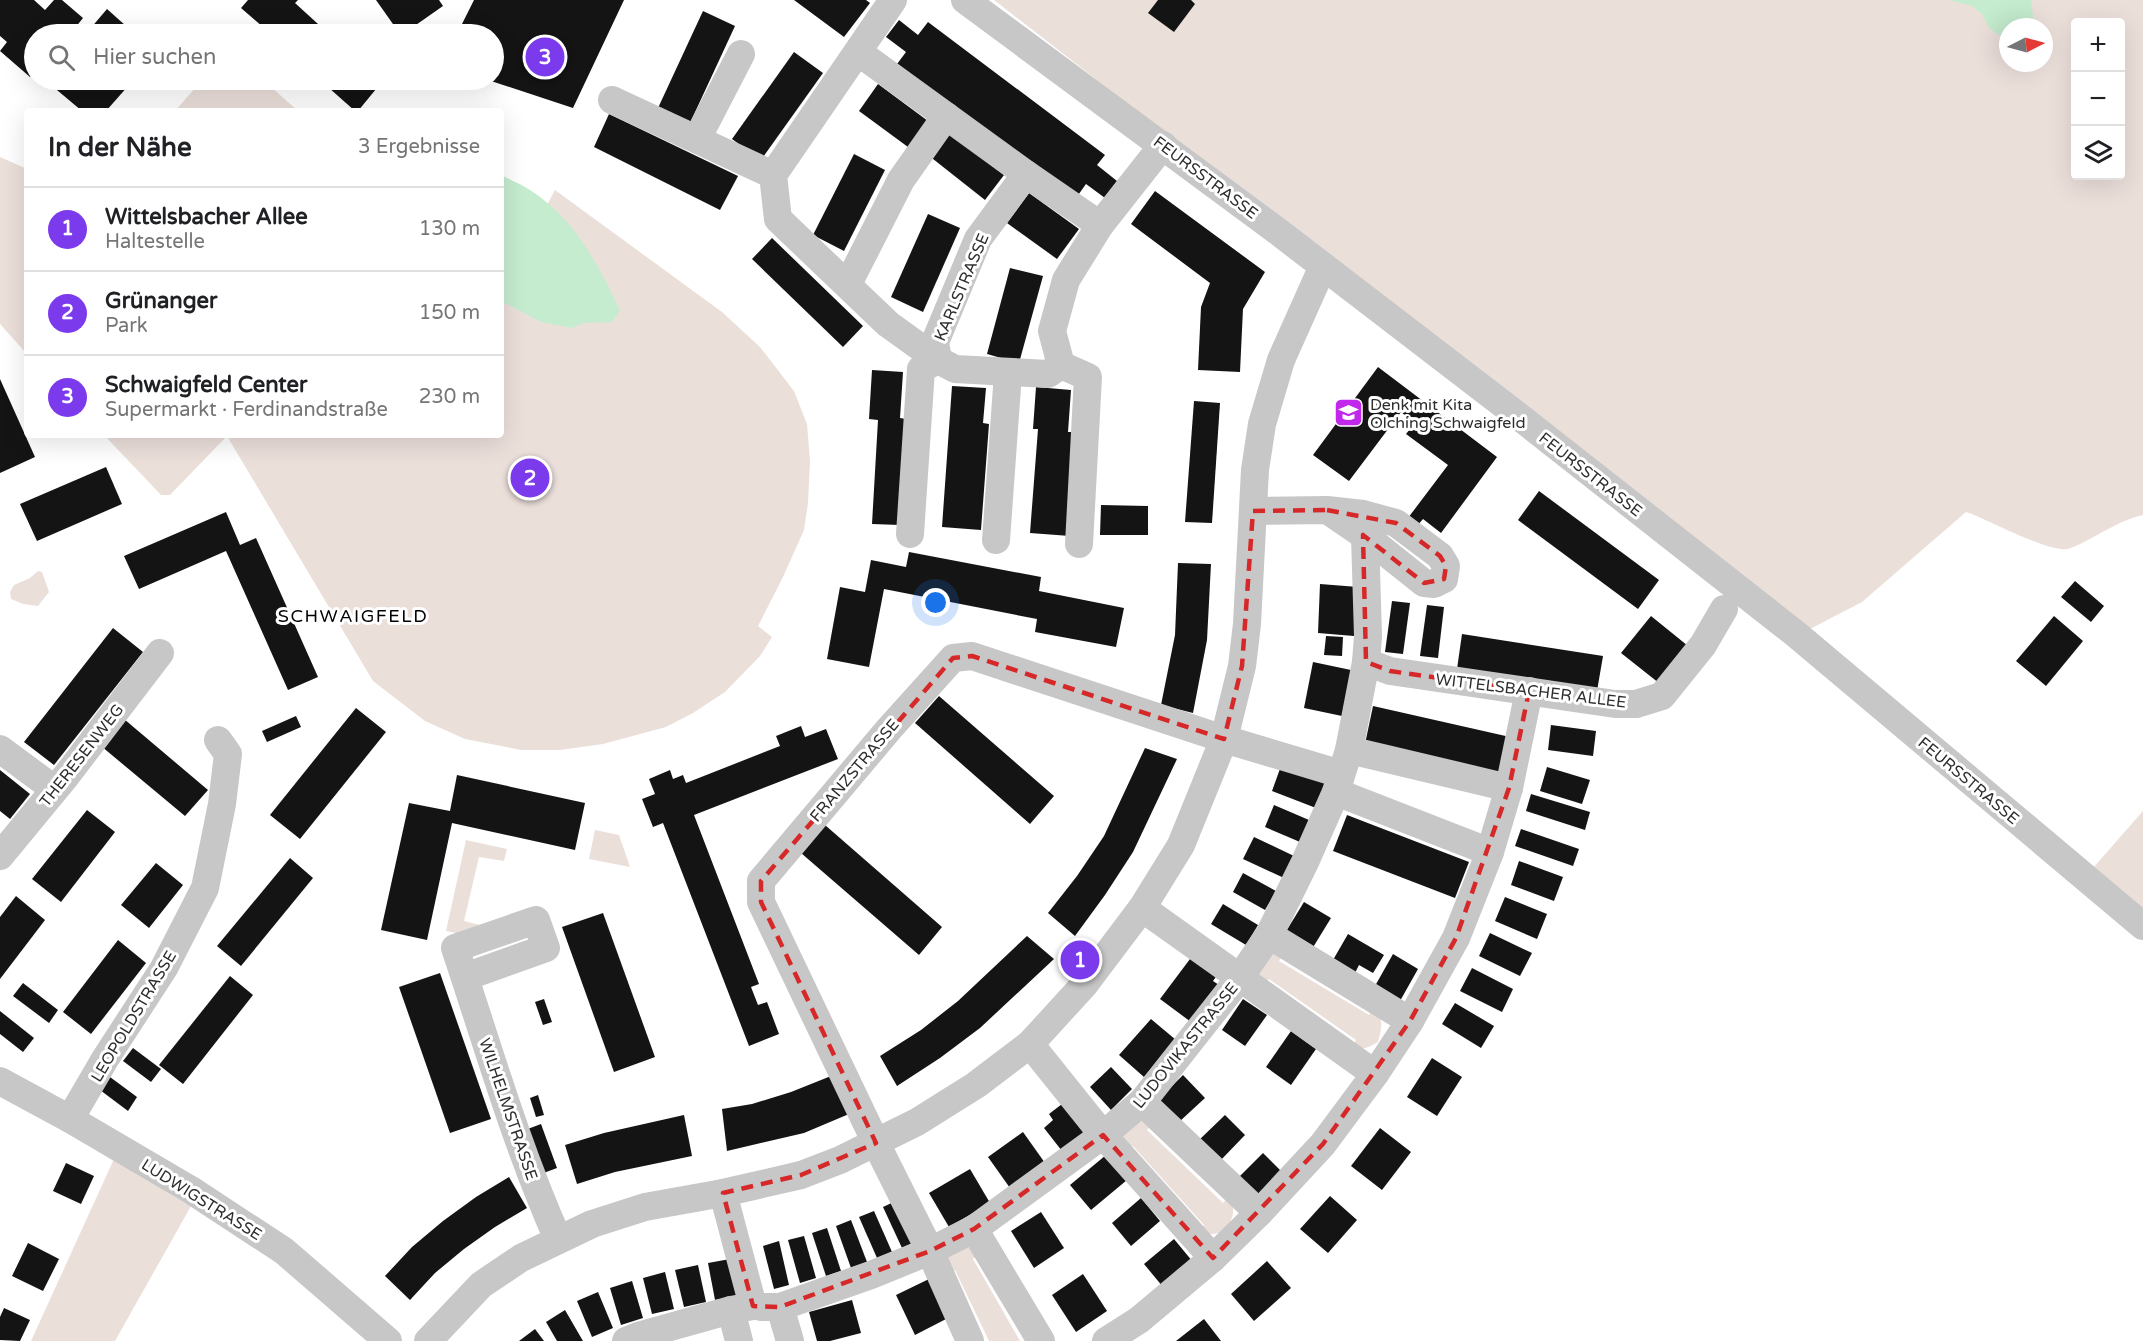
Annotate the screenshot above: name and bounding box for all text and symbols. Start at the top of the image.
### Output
north arrow [1999,18,2053,72]
map controls [2071,18,2125,180]
button: + [2071,18,2125,72]
search box [24,24,504,90]
pin: 3 [526,34,564,80]
icon: search [45,41,78,74]
text: Hier suchen [93,44,216,70]
button: − [2071,72,2125,126]
button: layers [2071,126,2125,180]
text: In der Nähe [48,132,192,163]
street label: FEURSSTRASSE [1149,132,1262,224]
text: 3 Ergebnisse [358,135,480,159]
text: Wittelsbacher Allee [105,204,308,230]
text: 1 [61,217,74,241]
text: 130 m [419,217,480,241]
text: Haltestelle [105,230,205,254]
street label: KARLSTRASSE [930,230,994,344]
text: Grünanger [105,288,217,314]
text: 2 [61,301,74,325]
text: 150 m [419,301,480,325]
text: Park [105,314,148,338]
text: Schwaigfeld Center [105,372,307,398]
text: 3 [61,385,74,409]
text: 230 m [419,385,480,409]
place label: Denk mit Kita Olching Schwaigfeld [1370,395,1526,433]
school or university icon: Denk mit Kita Olching Schwaigfeld [1333,397,1365,429]
text: Supermarkt · Ferdinandstraße [105,398,388,422]
street label: FEURSSTRASSE [1535,428,1646,521]
pin: 2 [510,456,550,500]
your location [921,588,950,617]
district label: SCHWAIGFELD [278,605,428,627]
street label: WITTELSBACHER ALLEE [1434,669,1627,713]
street label: THERESENWEG [35,700,128,811]
street label: FRANZSTRASSE [806,715,904,826]
street label: FEURSSTRASSE [1914,733,2023,829]
pin: 1 [1060,938,1100,982]
street label: LEOPOLDSTRASSE [87,947,181,1086]
street label: LUDOVIKASTRASSE [1129,979,1243,1113]
street label: WILHELMSTRASSE [474,1036,542,1183]
street label: LUDWIGSTRASSE [138,1155,265,1245]

